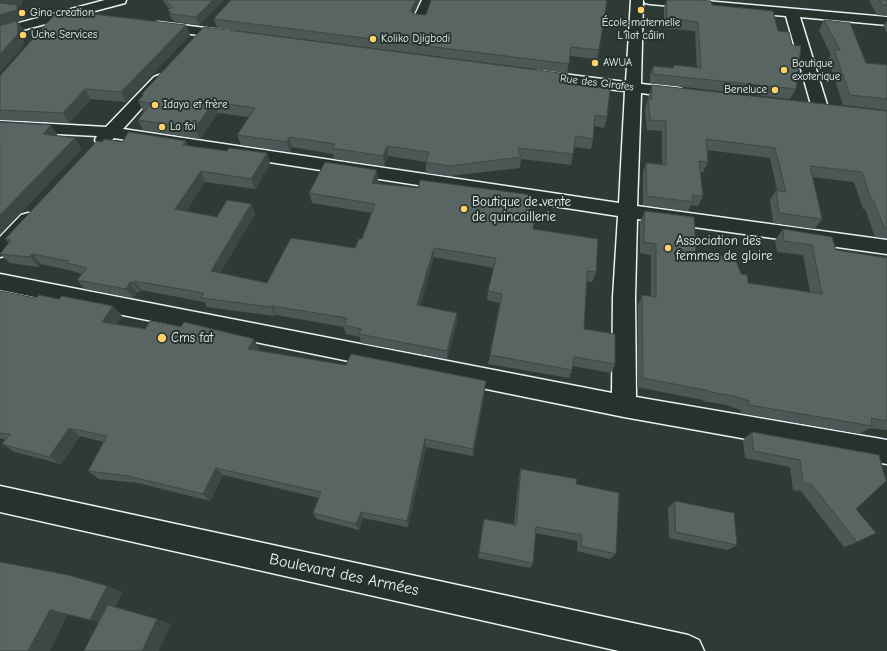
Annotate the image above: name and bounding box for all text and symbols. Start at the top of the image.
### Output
marker: École maternelle L'îlot câlin [636,5,646,15]
place label: Gina creation [30,6,94,20]
marker: Gina creation [17,8,27,18]
place label: École maternelle L'îlot câlin [602,16,680,42]
place label: Uche Services [31,28,97,42]
marker: Uche Services [18,30,28,40]
place label: Koliko Djigbodi [381,32,450,46]
marker: Koliko Djigbodi [368,34,378,44]
place label: AWUA [603,56,632,70]
place label: Boutique exoterique [792,57,840,83]
marker: AWUA [590,58,600,68]
marker: Boutique exoterique [779,65,789,75]
street label: Rue des Girafes [559,72,635,94]
place label: Beneluce [724,83,767,97]
marker: Beneluce [770,85,780,95]
place label: Idaya et frère [163,98,228,112]
marker: Idaya et frère [150,100,160,110]
place label: La foi [170,120,196,134]
marker: La foi [157,122,167,132]
place label: Boutique de vente de quincaillerie [472,194,571,225]
marker: Boutique de vente de quincaillerie [459,204,469,214]
place label: Association des femmes de gloire [676,233,772,264]
marker: Association des femmes de gloire [663,243,673,253]
place label: Cms fat [171,330,213,346]
marker: Cms fat [156,332,168,344]
street label: Boulevard des Armées [267,550,421,600]

